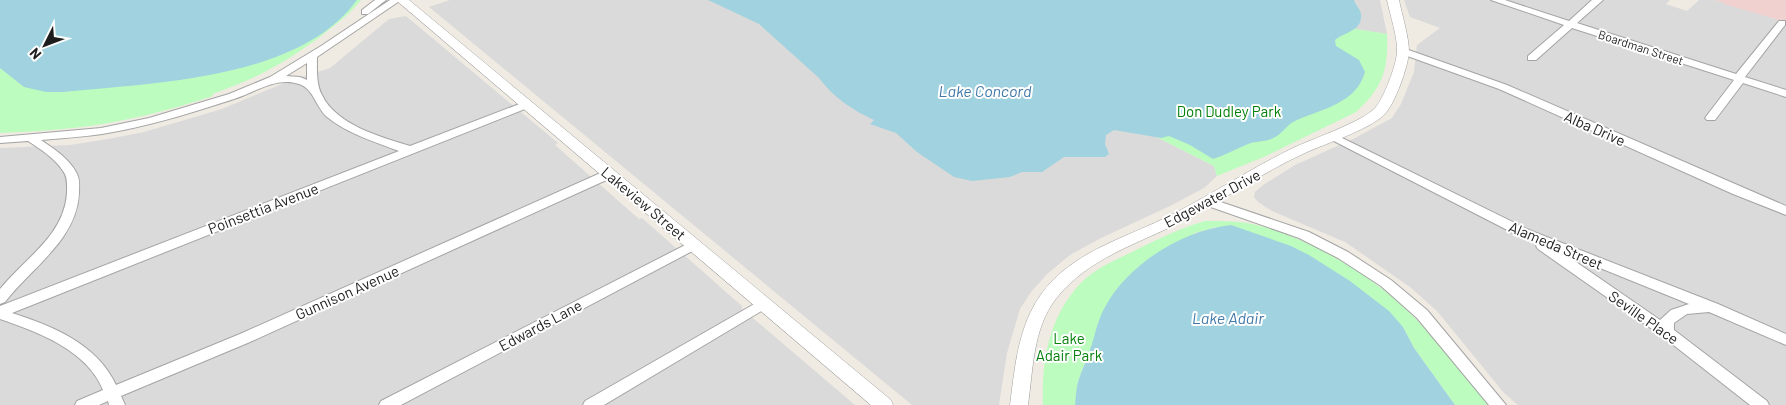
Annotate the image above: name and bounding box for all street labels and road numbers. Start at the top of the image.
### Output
street label: Boardman Street [1597,27,1685,67]
street label: Alba Drive [1562,107,1628,149]
street label: Lakeview Street [598,162,690,244]
street label: Edgewater Drive [1161,165,1263,231]
street label: Poinsettia Avenue [205,179,321,237]
street label: Alameda Street [1506,217,1606,273]
street label: Gunnison Avenue [292,261,402,323]
street label: Seville Place [1606,286,1682,348]
street label: Edwards Lane [495,296,585,354]

